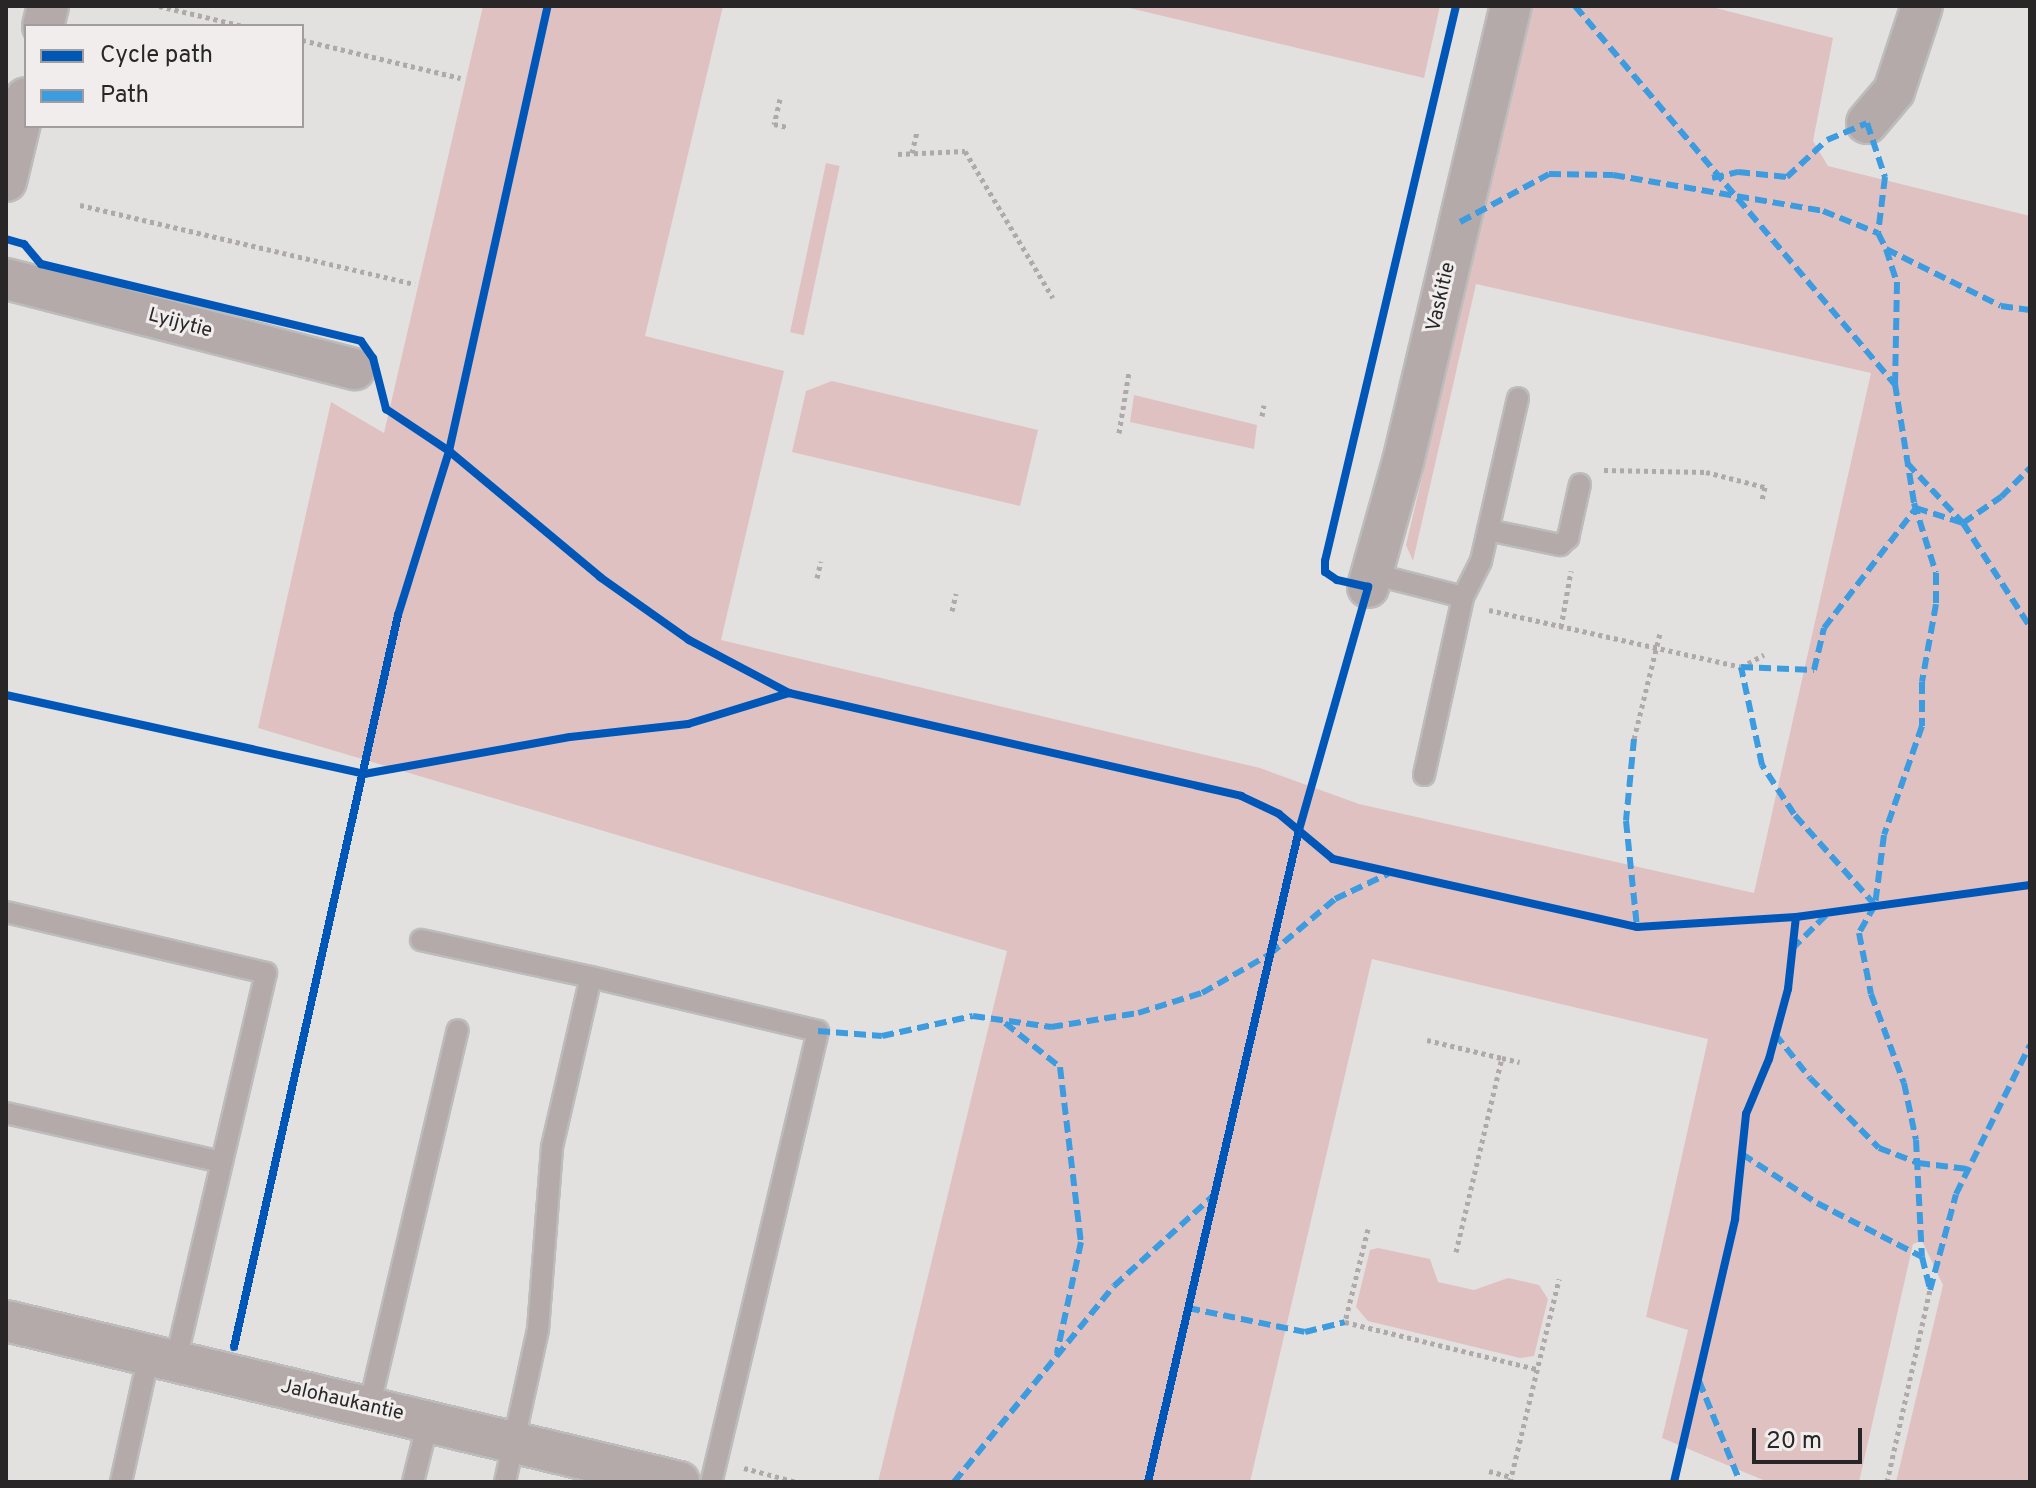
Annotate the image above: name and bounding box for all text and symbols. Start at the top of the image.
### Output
legend [24,24,304,128]
text: Cycle path [100,41,213,71]
text: Path [100,81,149,111]
street label: Vaskitie [1422,260,1462,334]
street label: Lyijytie [145,304,215,344]
street label: Jalohaukantie [278,1375,406,1427]
scale bar [1756,1412,1866,1462]
text: 20 m [1766,1427,1822,1457]

